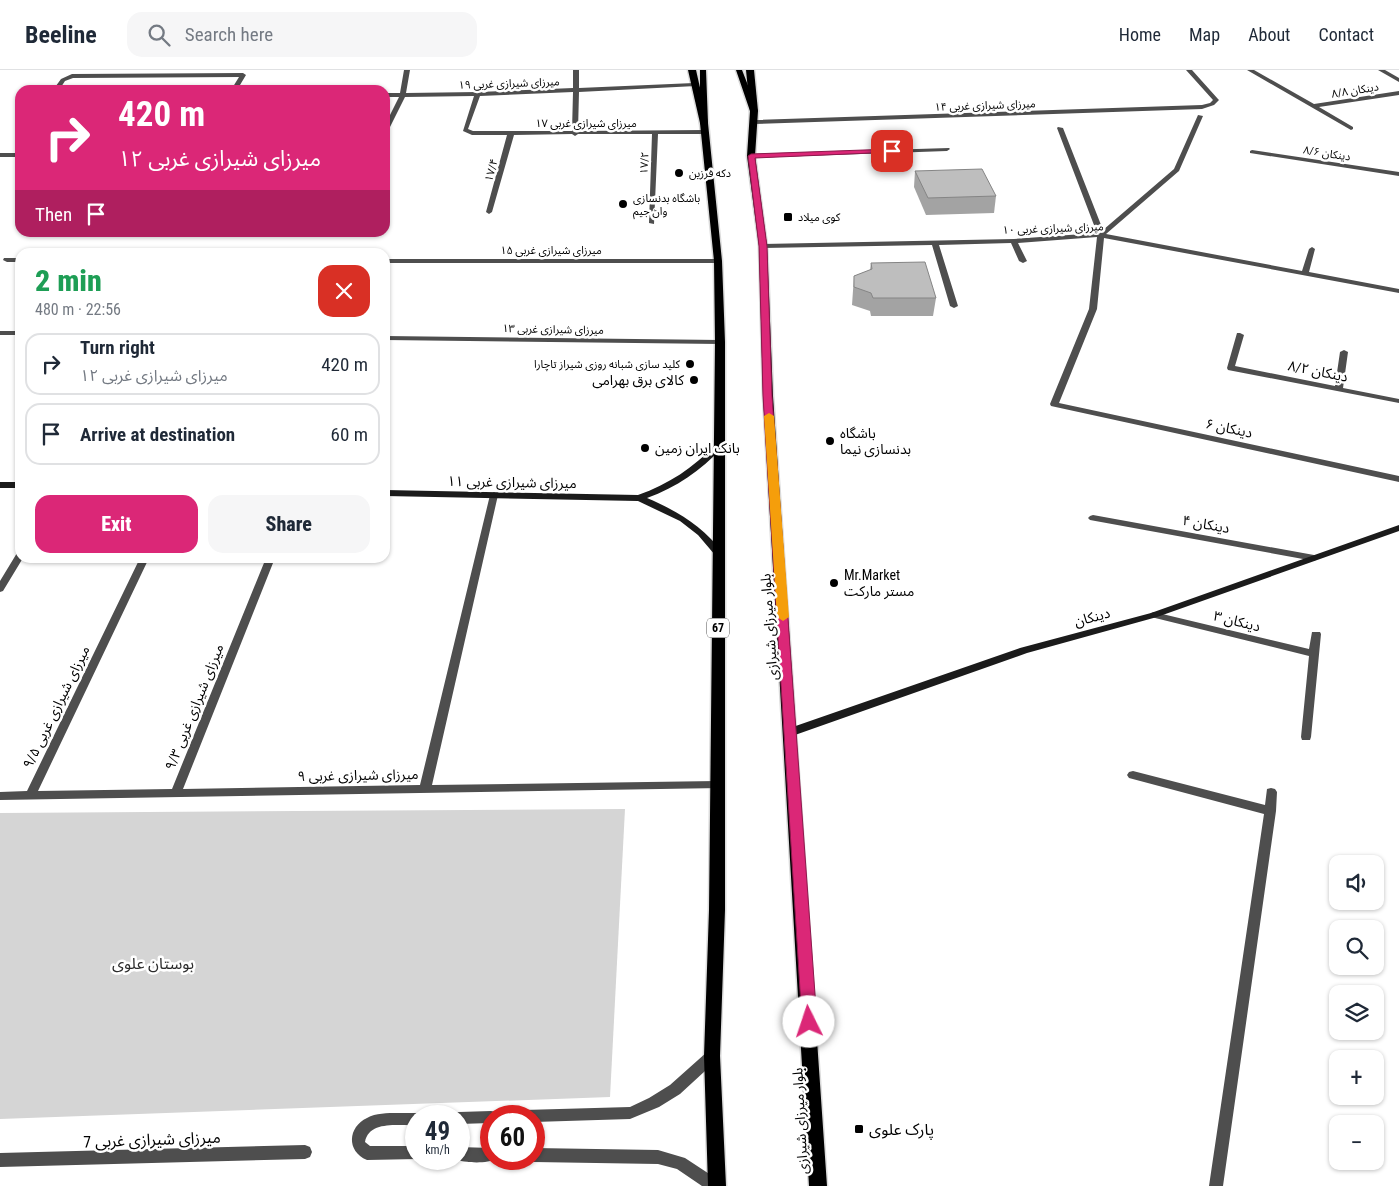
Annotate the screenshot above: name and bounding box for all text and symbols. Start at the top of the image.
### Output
search box [127,12,477,57]
text: Beeline [25,21,97,49]
icon: search [145,21,173,49]
text: Search here [185,23,273,46]
text: Home [1119,24,1161,45]
text: Map [1189,24,1220,45]
text: About [1248,24,1290,45]
text: Contact [1318,24,1374,45]
street label: ۱۹ میرزای شیرازی غربی [458,75,560,92]
street label: ۸/۸ دینکان [1330,80,1380,101]
text: 420 m [118,94,205,135]
street label: ۱۴ میرزای شیرازی غربی [934,97,1036,114]
icon: right [35,105,100,170]
street label: ۱۷ میرزای شیرازی غربی [535,117,637,130]
pin [871,130,913,172]
icon: arrive [878,137,906,165]
street label: ۸/۶ دینکان [1302,143,1352,164]
text: ۱۲ میرزای شیرازی غربی [118,146,321,171]
street label: ۱۷/۲ [638,151,651,175]
street label: ۱۷/۴ [482,157,501,183]
marker: دکه فرزین [673,167,685,179]
place label: دکه فرزین [689,167,731,180]
place label: باشگاه بدنسازی وان جیم [633,192,700,220]
marker: باشگاه بدنسازی وان جیم [617,198,629,210]
icon: arrive [82,200,110,228]
text: Then [35,203,72,226]
marker: کوی میلاد [782,211,794,223]
place label: کوی میلاد [798,211,841,224]
street label: ۱۰ میرزای شیرازی غربی [1002,220,1104,237]
street label: ۱۵ میرزای شیرازی غربی [500,244,602,257]
text: 2 min [35,263,102,298]
button: close [318,265,370,317]
text: 480 m · 22:56 [35,300,121,319]
street label: ۱۳ میرزای شیرازی غربی [502,322,604,337]
text: Turn right [80,336,155,359]
icon: right [37,350,65,378]
text: 420 m [321,353,368,376]
street label: دینکان ۸/۲ [1286,357,1350,386]
place label: کلید سازی شبانه روزی شیراز تاچارا [534,358,680,372]
marker: کلید سازی شبانه روزی شیراز تاچارا [684,358,696,370]
text: ۱۲ میرزای شیرازی غربی [80,366,228,385]
place label: کالای برق بهرامی [592,372,684,389]
marker: کالای برق بهرامی [688,374,700,386]
street label: دینکان ۶ [1204,415,1254,442]
icon: arrive [37,420,65,448]
text: Arrive at destination [80,423,235,446]
text: 60 m [331,423,368,446]
place label: باشگاه بدنسازی نیما [840,425,911,458]
marker: باشگاه بدنسازی نیما [824,435,836,447]
place label: بانک ایران زمین [655,440,740,457]
marker: بانک ایران زمین [639,442,651,454]
street label: میرزای شیرازی غربی ۱۱ [447,473,577,492]
button: Exit [35,495,198,553]
button: Share [208,495,370,553]
street label: دینکان ۴ [1181,512,1231,537]
place label: Mr.Market مستر مارکت [844,567,914,600]
street label: بلوار میرزای شیرازی [757,573,782,681]
marker: Mr.Market مستر مارکت [828,577,840,589]
street label: دینکان [1072,604,1112,630]
street label: ۳ دینکان [1212,607,1262,636]
road number: 67 [707,618,729,638]
street label: میرزای شیرازی غربی ۹/۳ [161,642,228,773]
street label: میرزای شیرازی غربی ۹/۵ [19,643,94,771]
street label: میرزای شیرازی غربی ۹ [297,766,419,785]
map controls [1329,855,1384,1170]
button: sound [1329,855,1384,910]
button: search [1329,920,1384,975]
park label: بوستان علوی [112,954,194,973]
button: layers [1329,985,1384,1040]
position arrow [782,995,834,1047]
button: + [1329,1050,1384,1105]
street label: بلوار میرزای شیرازی [789,1067,812,1175]
speed limit sign: 60 [480,1105,545,1170]
button: − [1329,1115,1384,1170]
text: 49 [425,1117,450,1146]
place label: پارک علوی [869,1120,934,1140]
marker: پارک علوی [853,1123,865,1135]
street label: میرزای شیرازی غربی 7 [83,1128,221,1151]
text: km/h [425,1143,450,1157]

